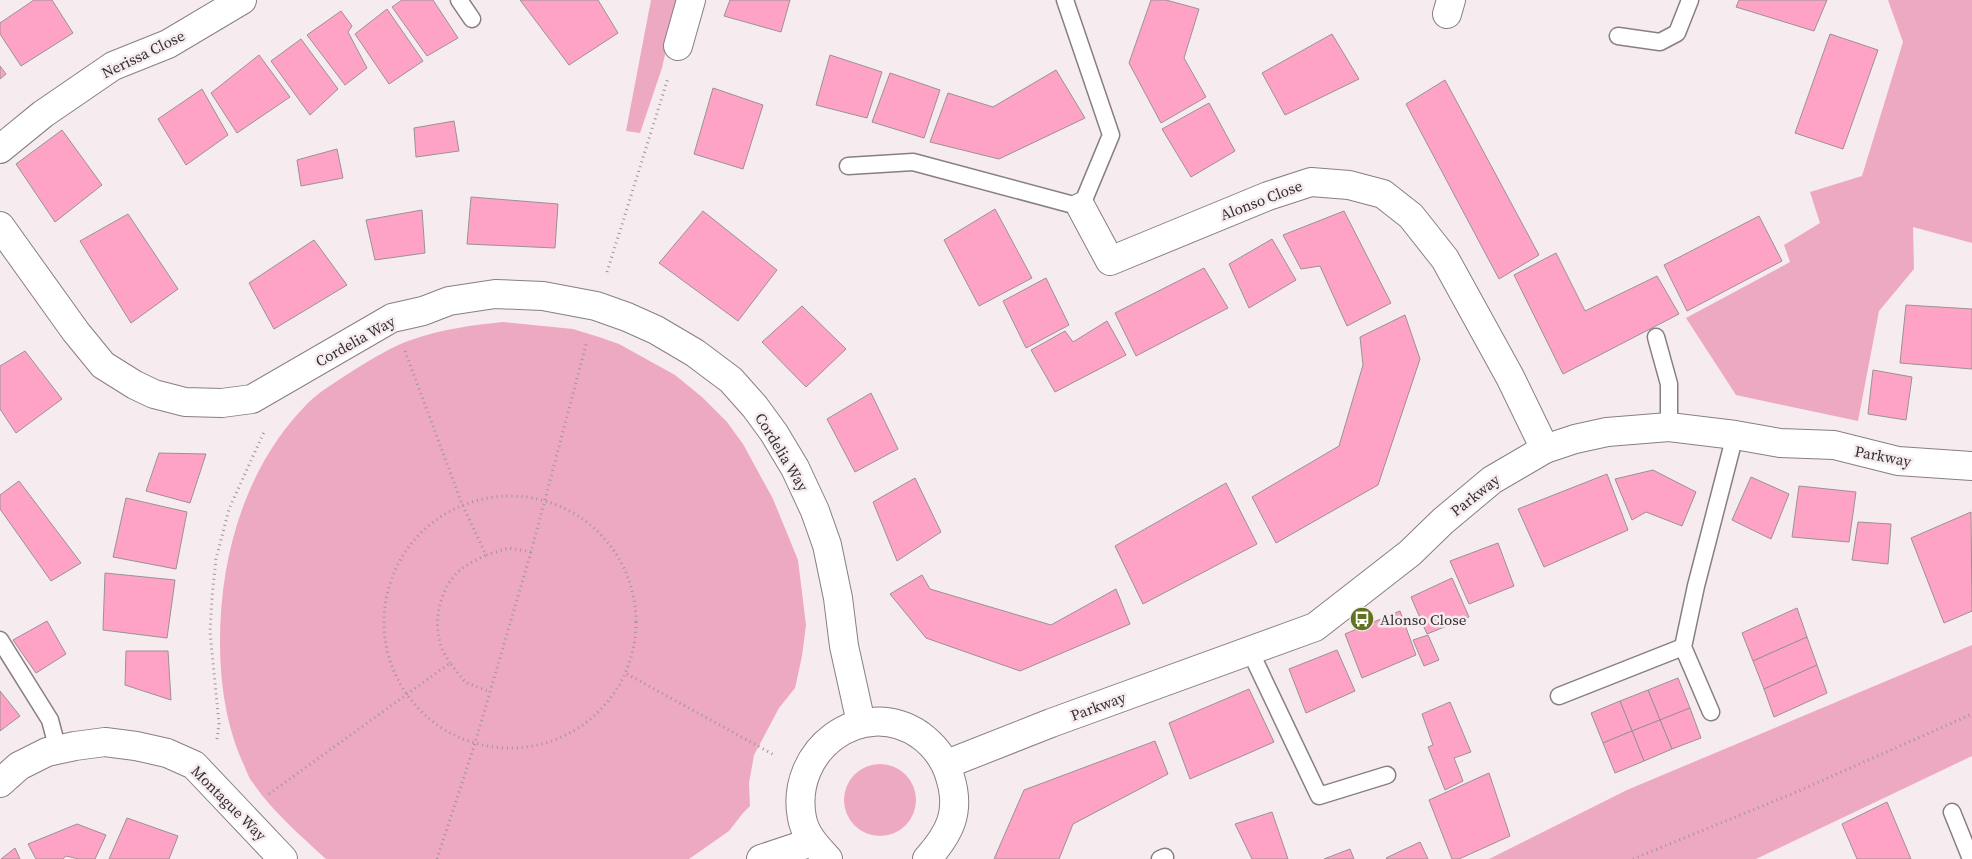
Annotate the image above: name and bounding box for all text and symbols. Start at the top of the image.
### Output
street label: Nerissa Close [98,25,188,83]
street label: Alonso Close [1217,175,1305,225]
street label: Cordelia Way [311,310,399,372]
street label: Cordelia Way [750,409,814,495]
street label: Parkway [1853,440,1913,472]
street label: Parkway [1446,469,1504,521]
bus stop icon: Alonso Close [1349,606,1375,632]
place label: Alonso Close [1380,609,1467,630]
street label: Parkway [1068,686,1129,726]
street label: Montague Way [187,761,271,845]

